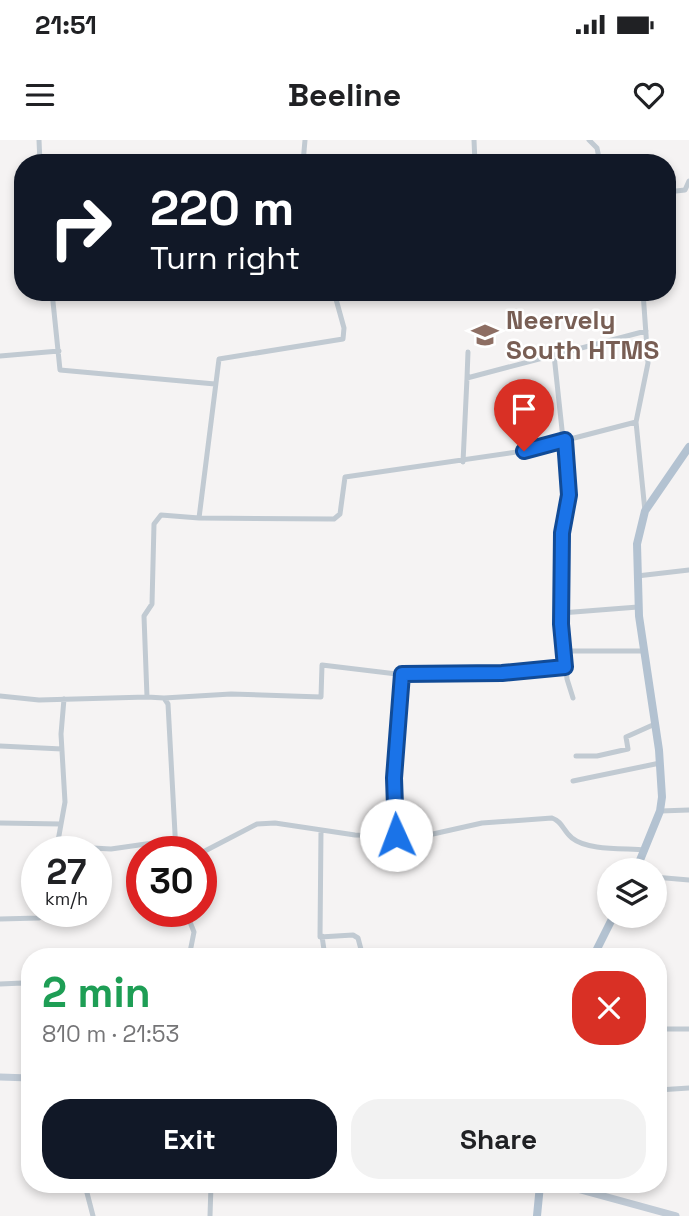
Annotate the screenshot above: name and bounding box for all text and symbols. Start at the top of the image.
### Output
text: 21:51 [35,8,97,42]
text: Beeline [288,75,401,115]
icon: menu [21,76,59,114]
icon: heart [630,76,668,114]
text: 220 m [150,177,294,239]
icon: right [35,182,126,273]
text: Turn right [150,238,300,278]
place label: Neervely South HTMS [506,303,659,367]
school or university icon: Neervely South HTMS [470,320,500,350]
pin [494,379,554,451]
icon: arrive [505,390,543,428]
position arrow [359,798,433,872]
speed limit sign: 30 [126,836,217,927]
text: 27 [47,850,86,894]
map controls [597,858,667,928]
button: layers [597,858,667,928]
text: km/h [45,887,88,910]
text: 2 min [42,966,151,1019]
button: close [572,971,646,1045]
text: 810 m · 21:53 [42,1019,179,1049]
button: Exit [42,1099,337,1179]
button: Share [351,1099,646,1179]

